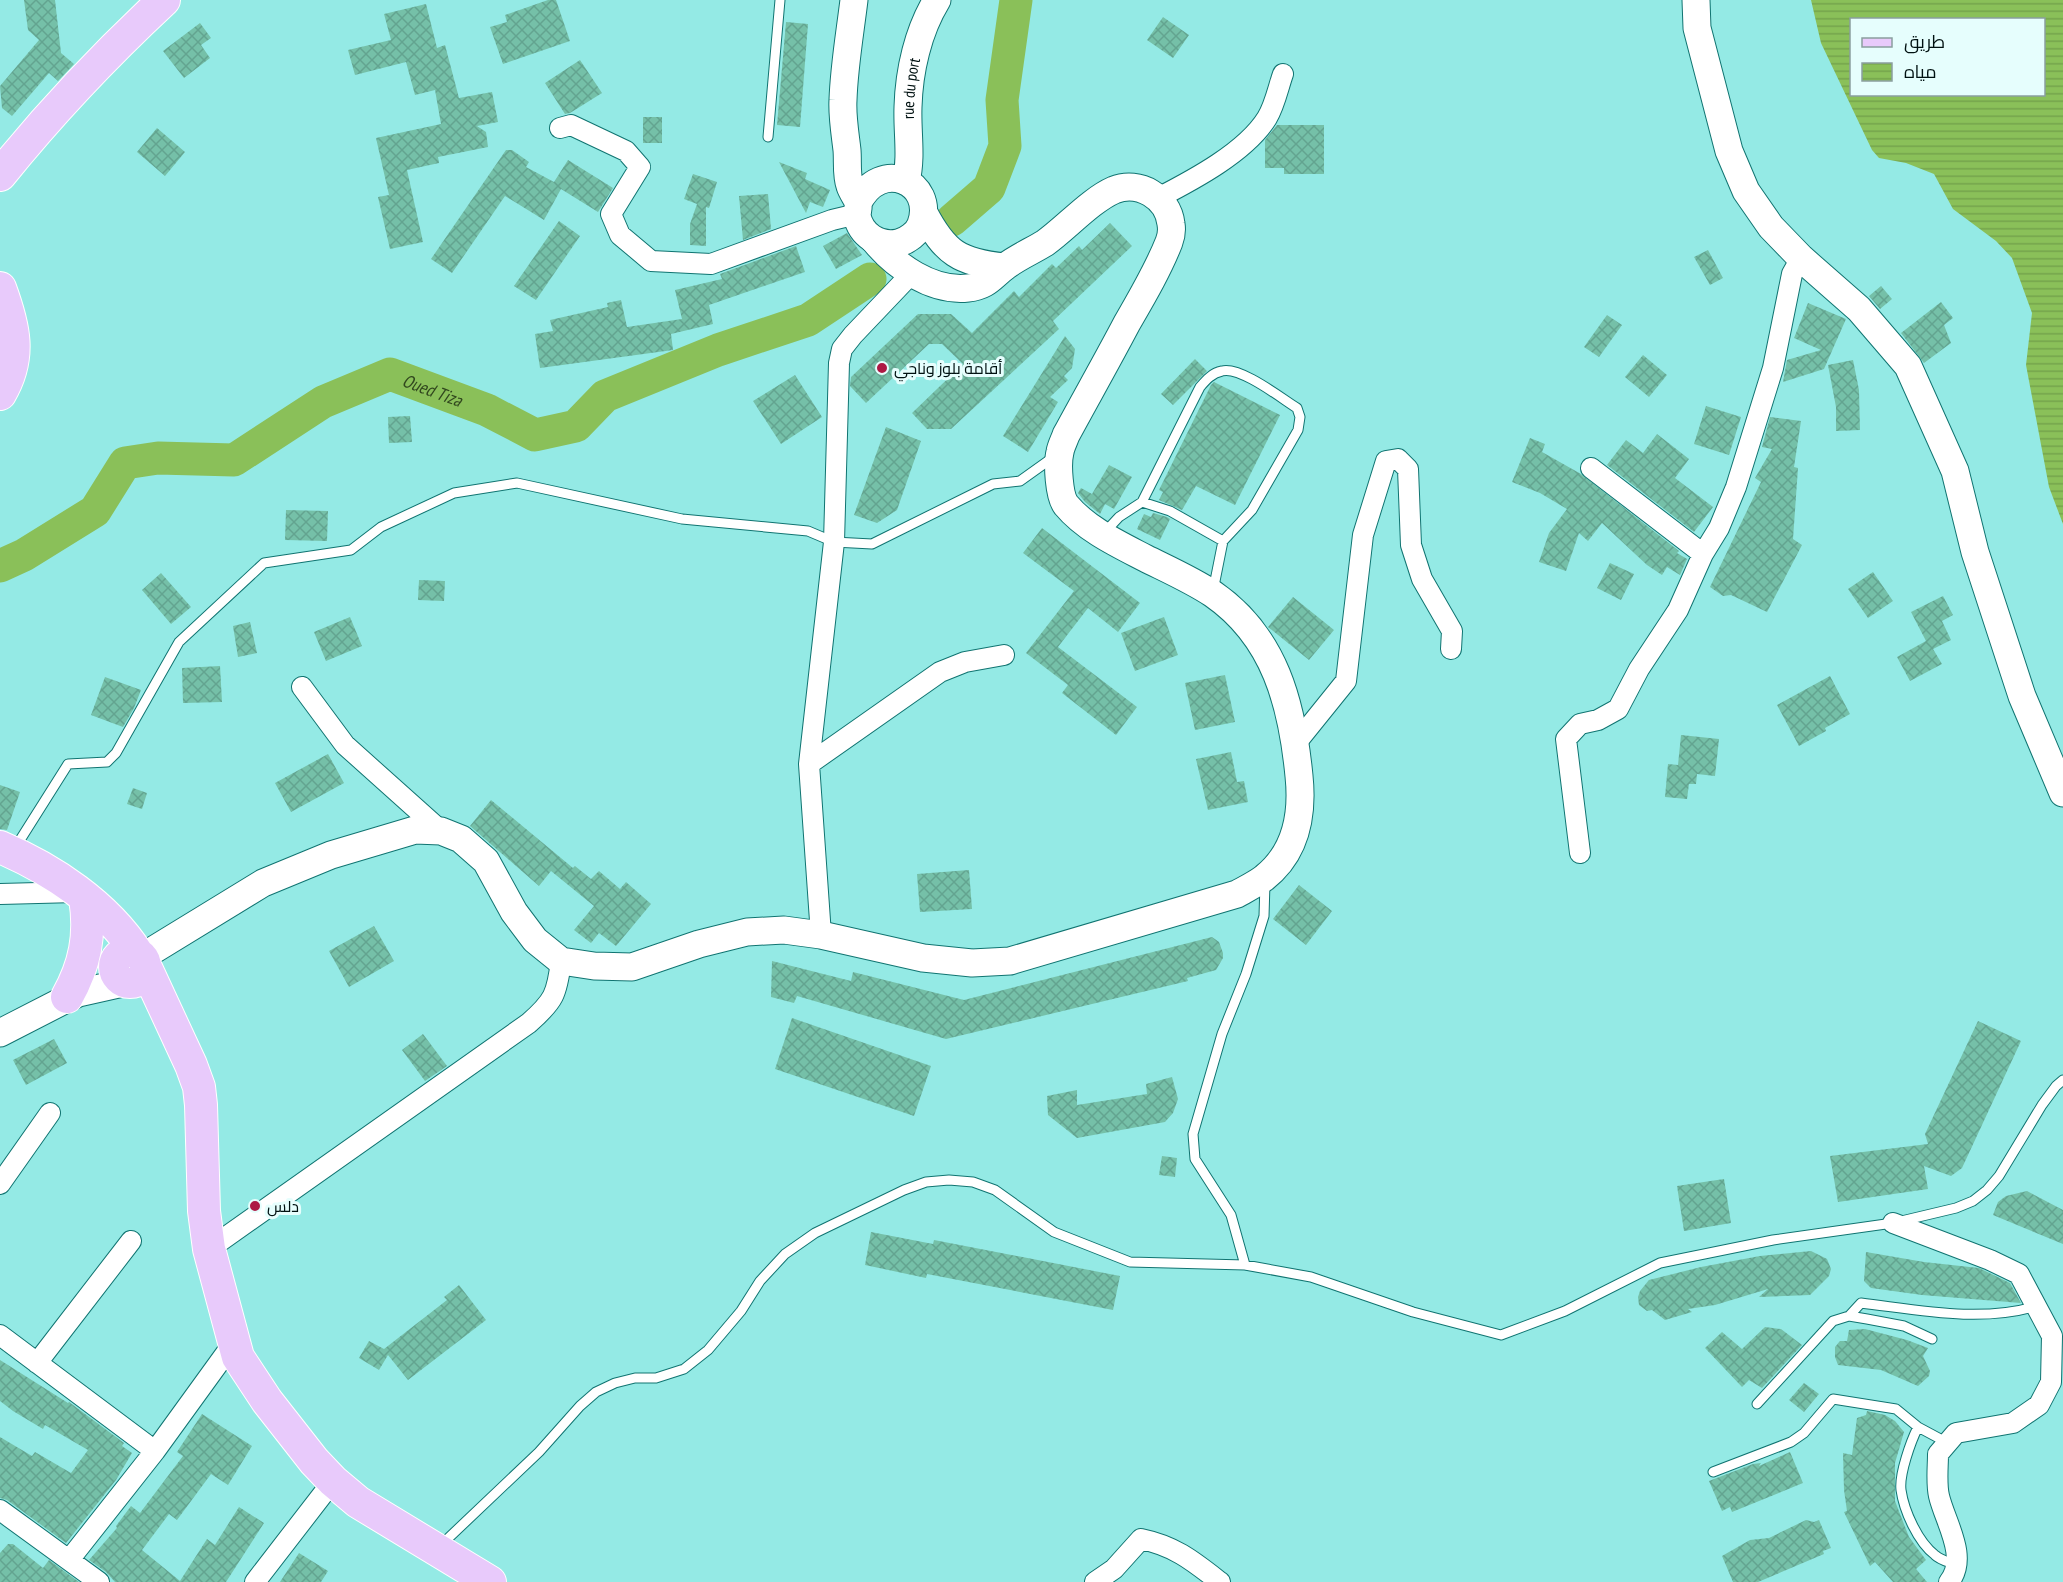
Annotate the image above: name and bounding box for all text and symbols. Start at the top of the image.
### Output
legend [1850,18,2045,96]
text: طريق [1904,30,1945,54]
street label: rue du port [898,55,924,119]
text: مياه [1904,60,1937,83]
place label: أقامة بلوز وناجي [894,358,1002,382]
marker: أقامة بلوز وناجي [875,361,889,375]
water label: Oued Tiza [399,368,466,412]
place label: دلس [267,1196,299,1217]
marker: دلس [248,1199,262,1213]

